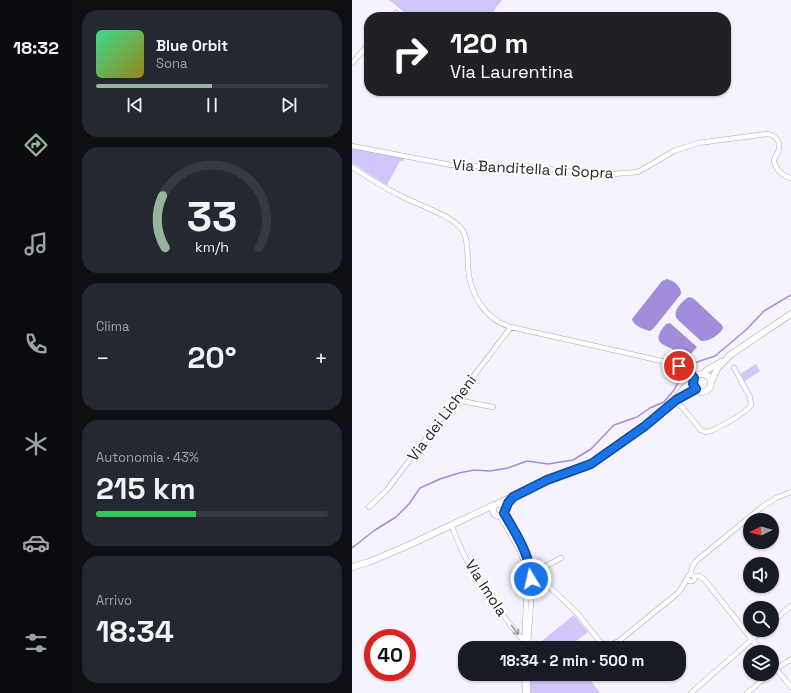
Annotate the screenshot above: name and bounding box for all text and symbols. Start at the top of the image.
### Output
text: 120 m [450,25,528,61]
icon: right [384,28,436,80]
text: 18:32 [13,36,59,59]
text: Blue Orbit [156,36,228,55]
text: Sona [156,55,187,72]
text: Via Laurentina [450,60,573,83]
icon: previous [124,94,146,116]
icon: pause [201,94,223,116]
icon: next [278,94,300,116]
icon: directions [22,131,50,159]
street label: Via Banditella di Sopra [452,155,614,182]
text: 33 [187,190,237,243]
icon: music [22,230,50,258]
text: km/h [195,237,229,255]
text: Clima [96,318,129,335]
icon: phone [22,330,50,358]
text: 20° [187,338,237,377]
text: − [96,344,110,372]
text: + [314,344,328,372]
pin [662,349,696,383]
icon: arrive [668,355,690,377]
street label: Via dei Licheni [403,371,480,465]
icon: climate [22,430,50,458]
text: Autonomia · 43% [96,449,199,466]
text: 215 km [96,469,196,508]
north arrow [743,513,779,549]
map controls [743,513,779,681]
icon: car [22,529,50,557]
street label: Via Imola [461,556,512,620]
button: sound [743,557,779,593]
position arrow [510,558,552,600]
text: Arrivo [96,592,132,609]
button: search [743,601,779,637]
text: 18:34 [96,612,174,651]
one-way arrow [510,625,519,636]
icon: filters [22,629,50,657]
speed limit sign: 40 [364,629,416,681]
button: layers [743,645,779,681]
text: 18:34 · 2 min · 500 m [500,651,644,670]

